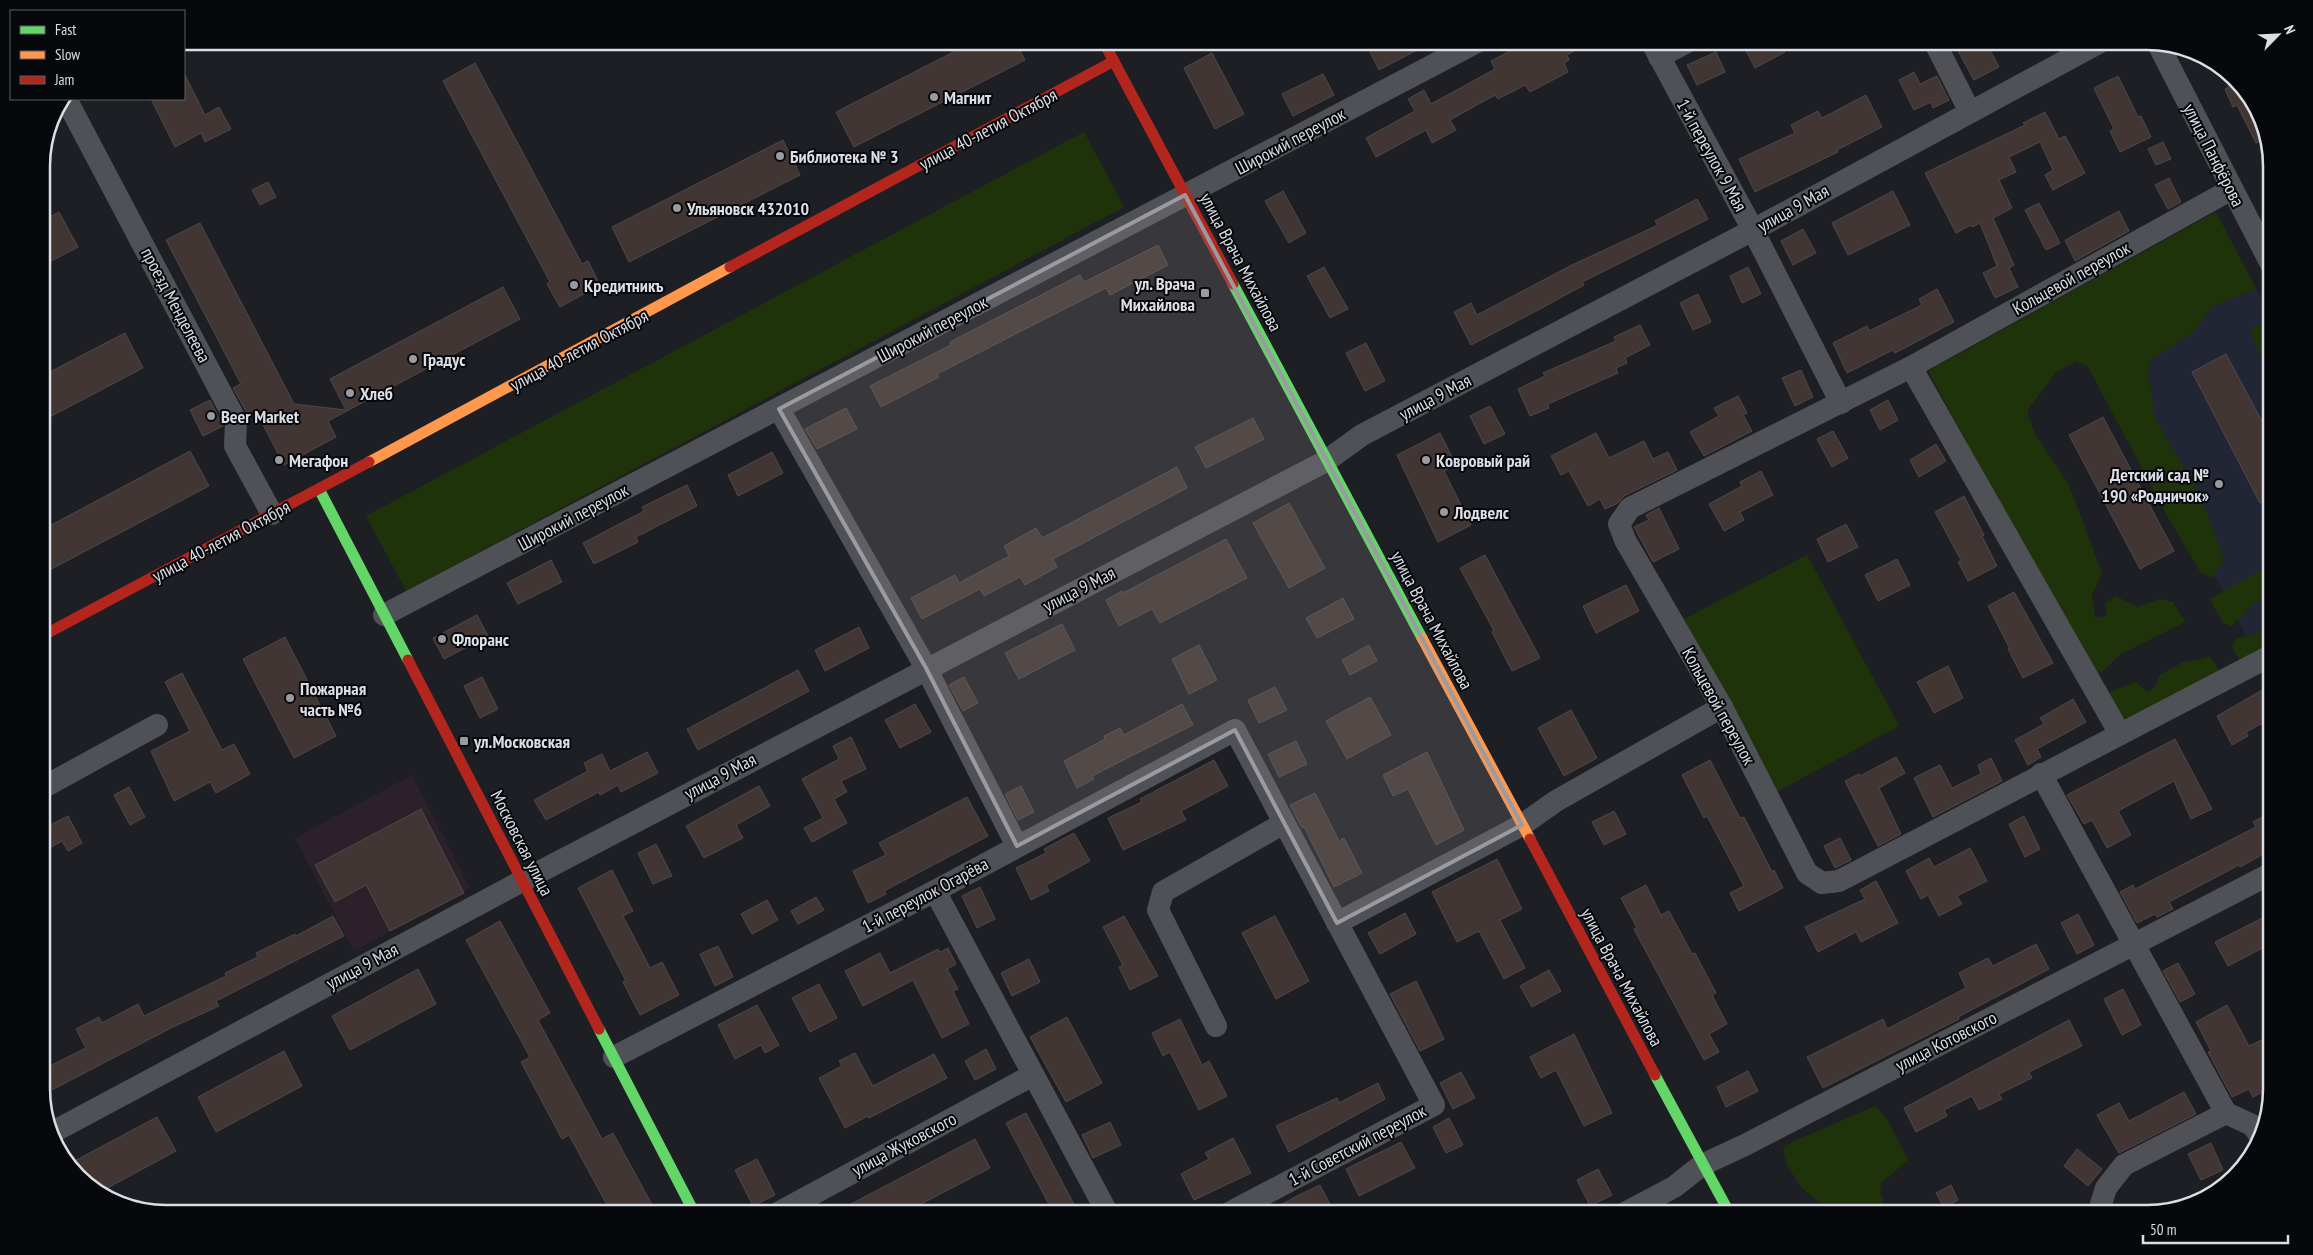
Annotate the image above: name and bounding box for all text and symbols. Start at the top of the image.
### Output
legend [10,10,185,100]
north arrow [2253,10,2303,60]
text: Fast [55,20,76,39]
text: N [2280,23,2300,37]
text: Slow [55,45,80,64]
text: Jam [54,70,74,89]
street label: улица 40-летия Октября [915,83,1061,175]
place label: Магнит [944,86,992,109]
marker: Магнит [928,91,940,103]
street label: 1-й переулок 9 Мая [1672,95,1752,215]
street label: улица Панфёрова [2178,100,2250,210]
street label: Широкий переулок [1231,102,1349,180]
place label: Библиотека № 3 [790,145,899,168]
marker: Библиотека № 3 [774,150,786,162]
street label: улица 9 Мая [1753,179,1833,237]
street label: улица Врача Михайлова [1195,189,1287,335]
place label: Ульяновск 432010 [686,197,809,220]
marker: Ульяновск 432010 [671,202,683,214]
street label: Кольцевой переулок [2008,236,2134,320]
street label: проезд Менделеева [136,243,216,367]
place label: ул. Врача Михайлова [1121,272,1195,316]
place label: Кредитникъ [584,274,664,297]
marker: Кредитникъ [568,279,580,291]
marker: ул. Врача Михайлова [1199,287,1211,299]
street label: Широкий переулок [873,290,991,368]
street label: улица 40-летия Октября [506,304,652,396]
place label: Градус [423,348,466,371]
marker: Градус [407,353,419,365]
street label: улица 9 Мая [1395,368,1475,426]
place label: Хлеб [360,382,393,405]
marker: Хлеб [344,387,356,399]
place label: Beer Market [221,405,300,428]
marker: Beer Market [205,410,217,422]
place label: Мегафон [289,449,348,472]
place label: Ковровый рай [1436,449,1530,472]
marker: Мегафон [273,454,285,466]
marker: Ковровый рай [1420,454,1432,466]
place label: Детский сад № 190 «Родничок» [2101,463,2209,507]
street label: Широкий переулок [514,478,632,556]
marker: Детский сад № 190 «Родничок» [2213,478,2225,490]
street label: улица 40-летия Октября [148,495,294,587]
place label: Лодвелс [1453,501,1510,524]
marker: Лодвелс [1438,506,1450,518]
street label: улица Врача Михайлова [1386,547,1478,693]
street label: улица 9 Мая [1039,561,1119,617]
place label: Флоранс [452,628,510,651]
marker: Флоранс [436,633,448,645]
street label: Кольцевой переулок [1677,643,1761,769]
place label: Пожарная часть №6 [300,677,366,721]
marker: Пожарная часть №6 [284,692,296,704]
place label: ул.Московская [473,730,570,753]
marker: ул.Московская [458,735,470,747]
street label: улица 9 Мая [680,747,760,805]
street label: Московская улица [485,786,559,900]
street label: 1-й переулок Огарёва [858,852,992,938]
street label: улица Врача Михайлова [1576,904,1668,1050]
street label: улица 9 Мая [322,937,402,995]
street label: улица Котовского [1891,1006,2001,1076]
street label: 1-й Советский переулок [1284,1099,1430,1191]
street label: улица Жуковского [848,1107,960,1181]
scale bar [2143,1212,2288,1244]
text: 50 m [2150,1220,2176,1239]

